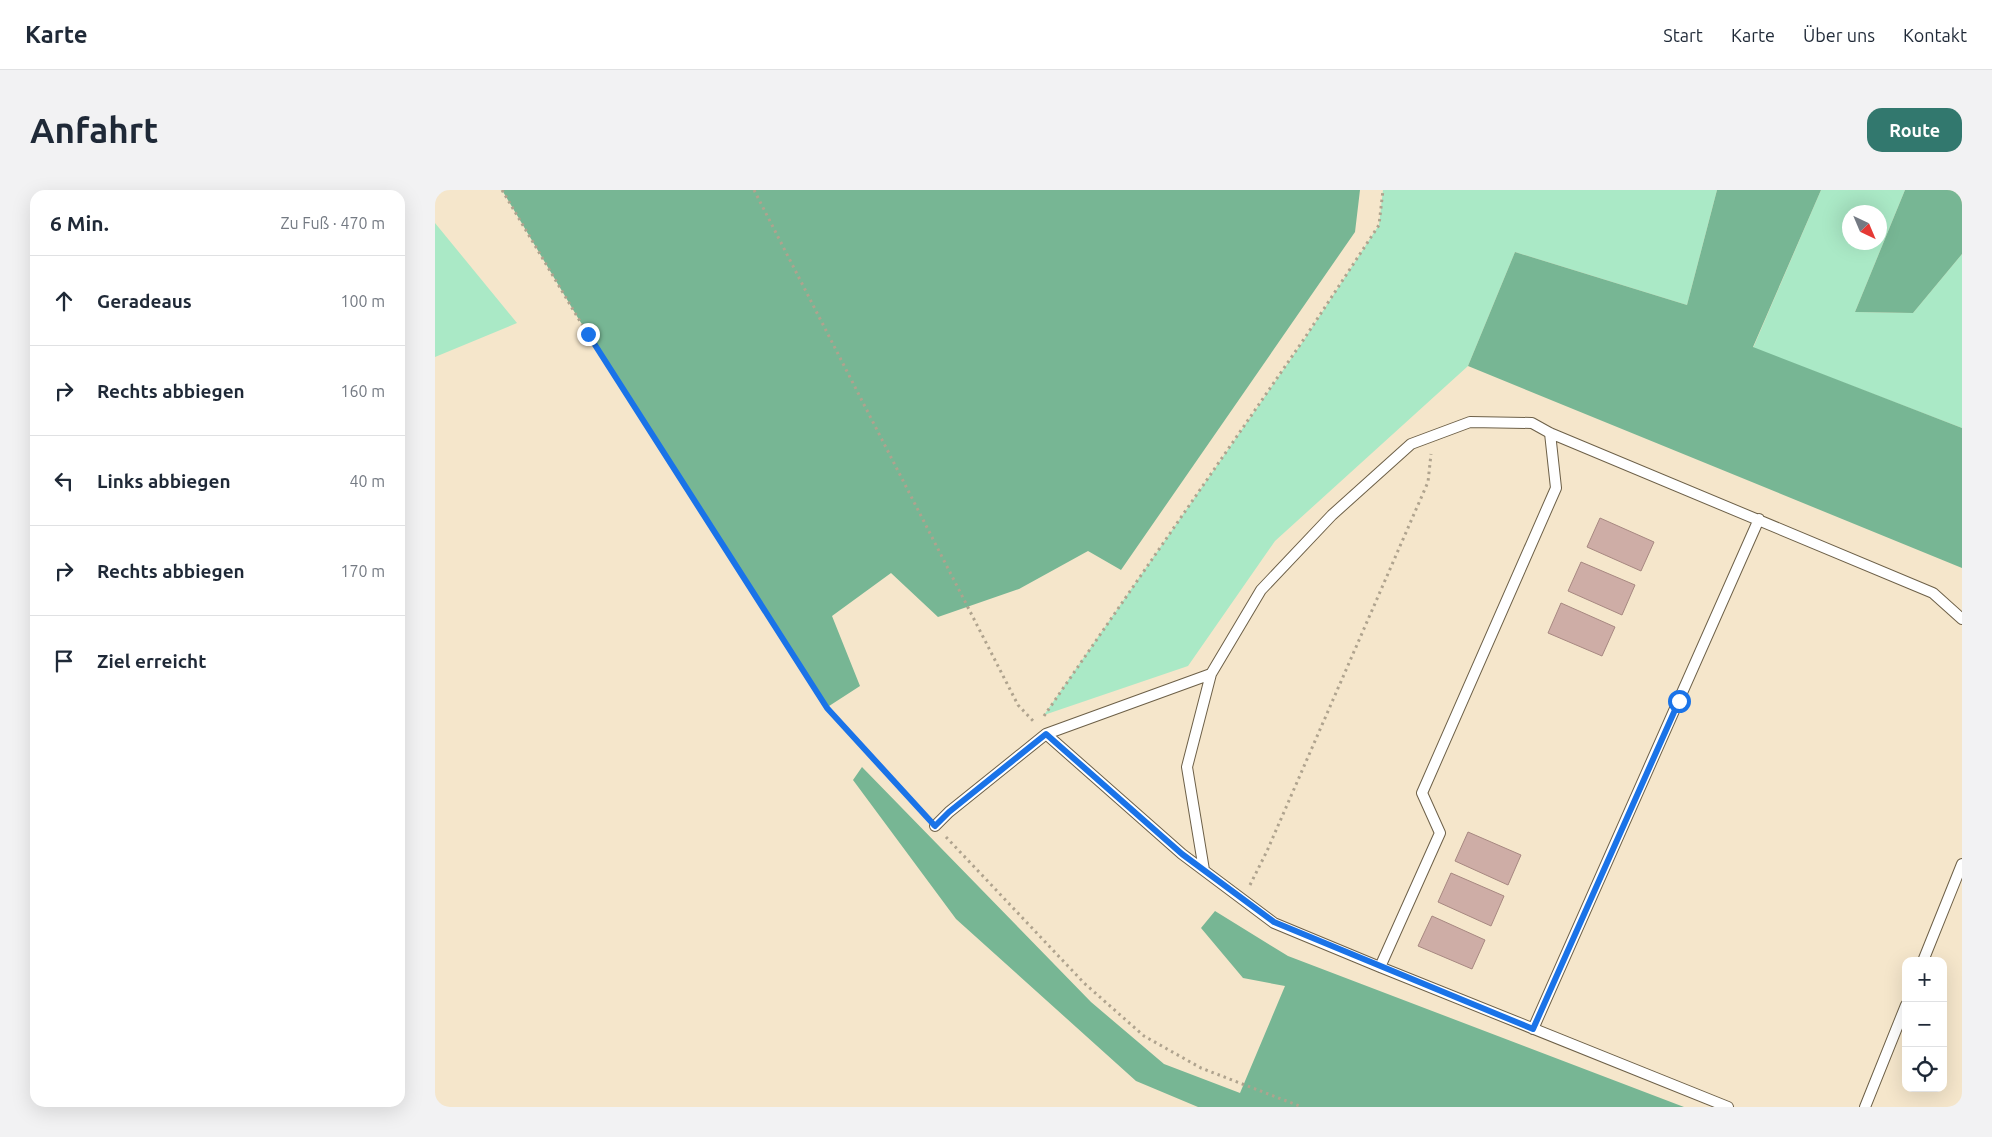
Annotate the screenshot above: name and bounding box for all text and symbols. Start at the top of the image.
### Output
text: Karte [25,21,87,48]
text: Start [1663,25,1703,45]
text: Karte [1731,25,1775,45]
text: Über uns [1803,25,1875,45]
text: Kontakt [1903,25,1967,45]
button: Route [1867,108,1962,152]
text: Anfahrt [30,110,158,150]
north arrow [1842,205,1887,250]
text: 6 Min. [50,211,109,235]
text: Zu Fuß · 470 m [280,214,385,232]
icon: ahead [50,287,78,315]
text: Geradeaus [97,290,192,312]
text: 100 m [340,292,385,310]
route end [577,323,600,346]
icon: right [50,377,78,405]
text: Rechts abbiegen [97,380,245,402]
text: 160 m [340,382,385,400]
icon: left [50,467,78,495]
text: Links abbiegen [97,470,231,492]
text: 40 m [349,472,385,490]
icon: right [50,557,78,585]
text: Rechts abbiegen [97,560,245,582]
text: 170 m [340,562,385,580]
icon: arrive [50,647,78,675]
text: Ziel erreicht [97,650,206,672]
route start [1668,690,1691,713]
map controls [1902,957,1947,1092]
button: + [1902,957,1947,1002]
button: − [1902,1002,1947,1047]
button: locate [1902,1047,1947,1092]

